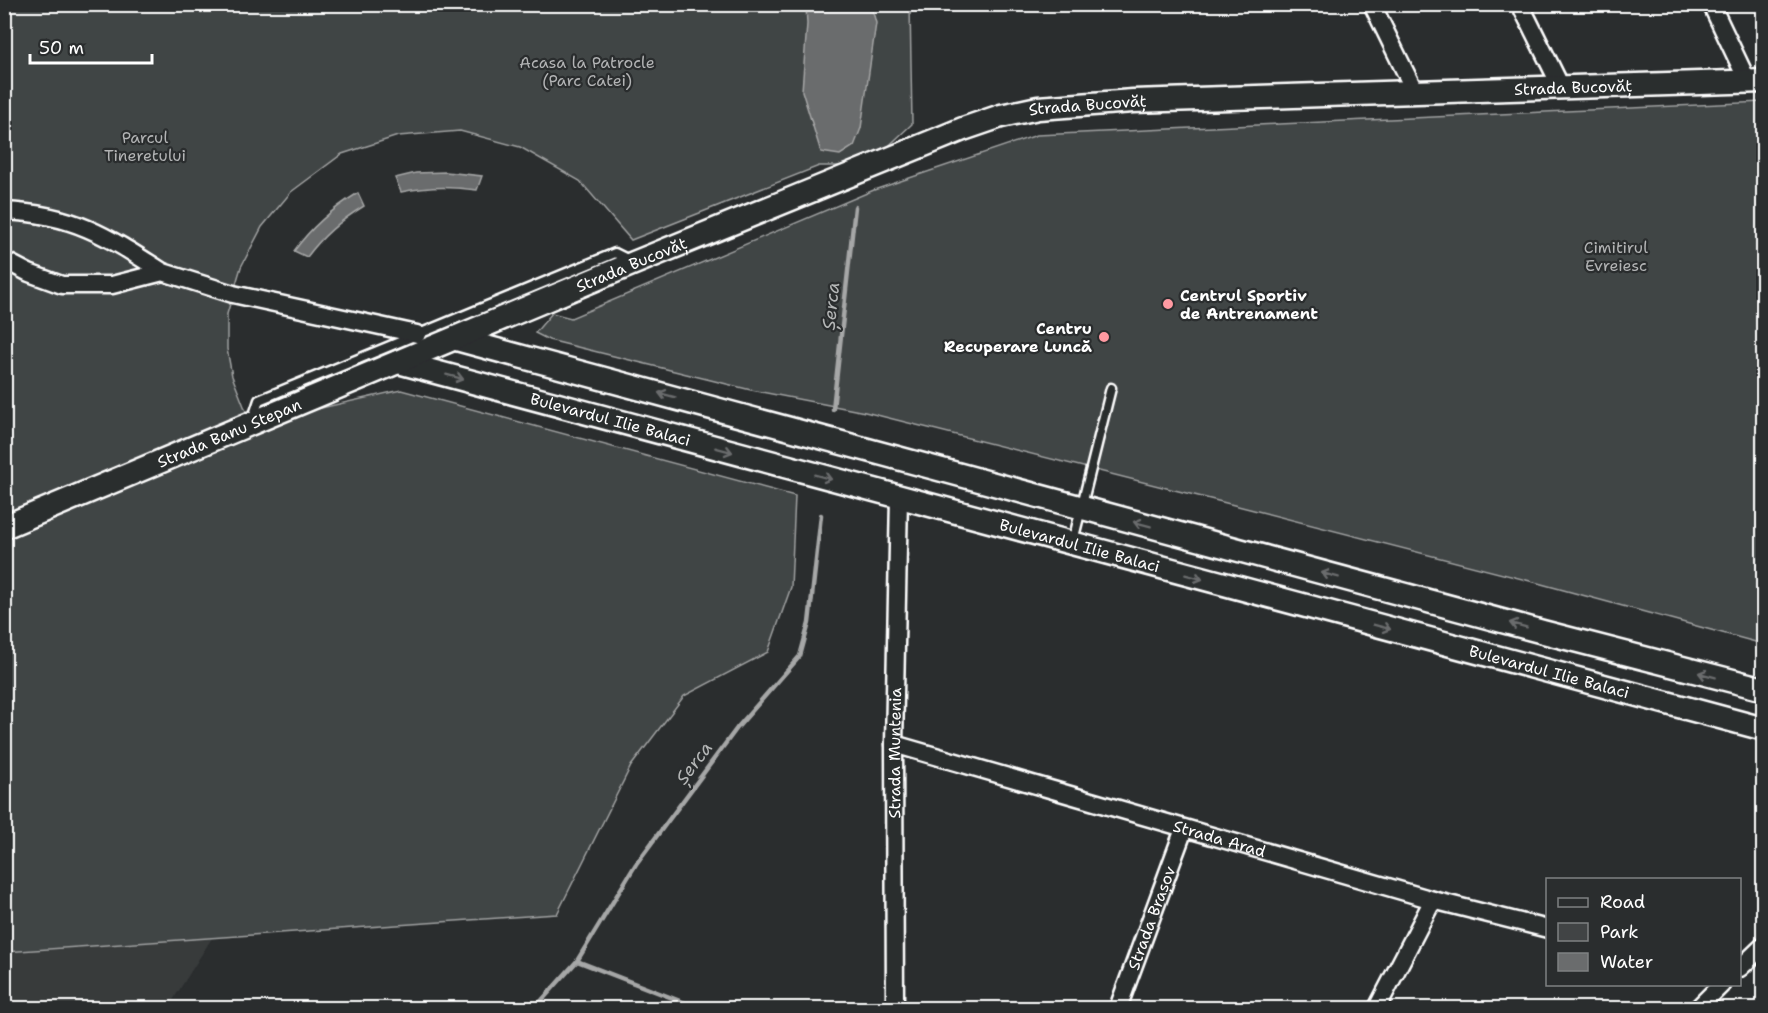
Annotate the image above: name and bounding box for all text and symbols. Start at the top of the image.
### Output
scale bar [30,27,152,65]
text: 50 m [39,36,84,60]
park label: Acasa la Patrocle (Parc Catei) [519,52,655,91]
street label: Strada Bucovăț [1514,75,1633,99]
street label: Strada Bucovăț [1026,90,1147,120]
park label: Parcul Tineretului [104,127,186,166]
street label: Strada Bucovăț [573,232,690,297]
park label: Cimitirul Evreiesc [1584,237,1648,276]
water label: Șerca [817,281,845,331]
place label: Centrul Sportiv de Antrenament [1180,285,1318,324]
marker: Centrul Sportiv de Antrenament [1161,297,1175,311]
place label: Centru Recuperare Luncă [944,318,1092,357]
marker: Centru Recuperare Luncă [1097,330,1111,344]
one-way arrow [445,372,464,384]
street label: Bulevardul Ilie Balaci [528,388,693,451]
one-way arrow [658,389,677,400]
street label: Strada Banu Stepan [154,393,304,472]
one-way arrow [714,445,733,457]
one-way arrow [813,472,832,483]
street label: Bulevardul Ilie Balaci [997,514,1162,577]
one-way arrow [1132,518,1151,529]
one-way arrow [1321,568,1340,580]
one-way arrow [1184,571,1203,583]
one-way arrow [1509,619,1528,631]
one-way arrow [1372,622,1391,633]
street label: Bulevardul Ilie Balaci [1467,640,1632,703]
one-way arrow [1698,668,1717,680]
street label: Strada Muntenia [883,687,906,818]
water label: Șerca [670,737,718,789]
street label: Strada Arad [1171,815,1268,862]
street label: Strada Brașov [1122,863,1180,973]
legend [1546,878,1741,986]
text: Road [1600,890,1645,914]
text: Park [1600,920,1639,944]
text: Water [1600,950,1653,974]

